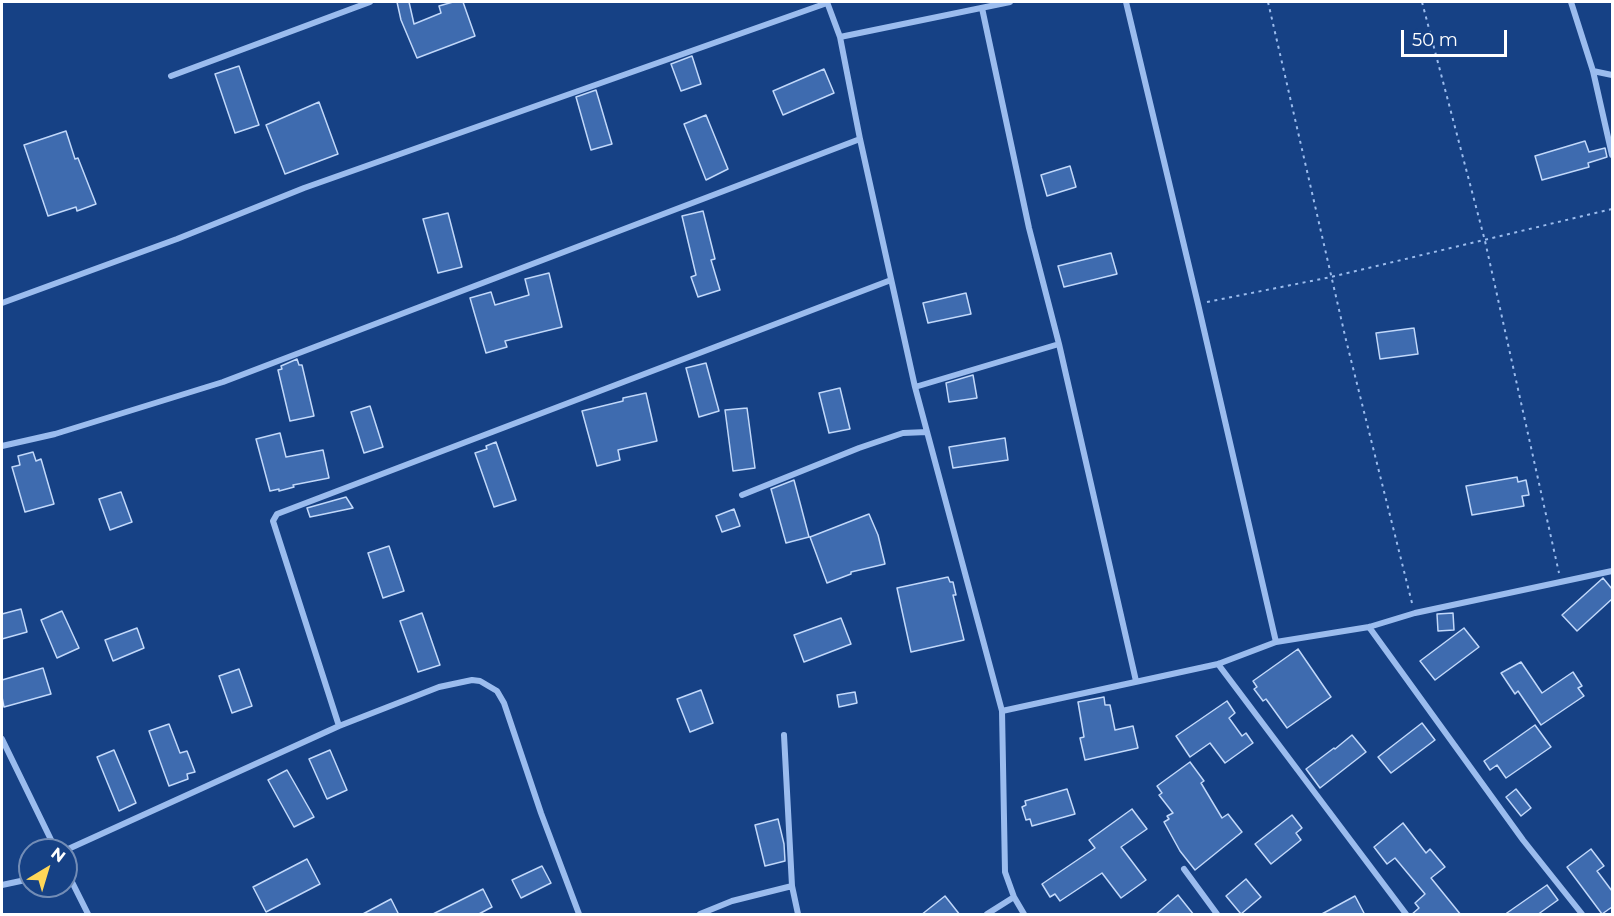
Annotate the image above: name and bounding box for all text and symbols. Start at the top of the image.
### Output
scale bar [1404,18,1510,56]
text: 50 m [1412,29,1458,51]
north arrow [18,838,78,898]
text: N [47,844,69,866]

